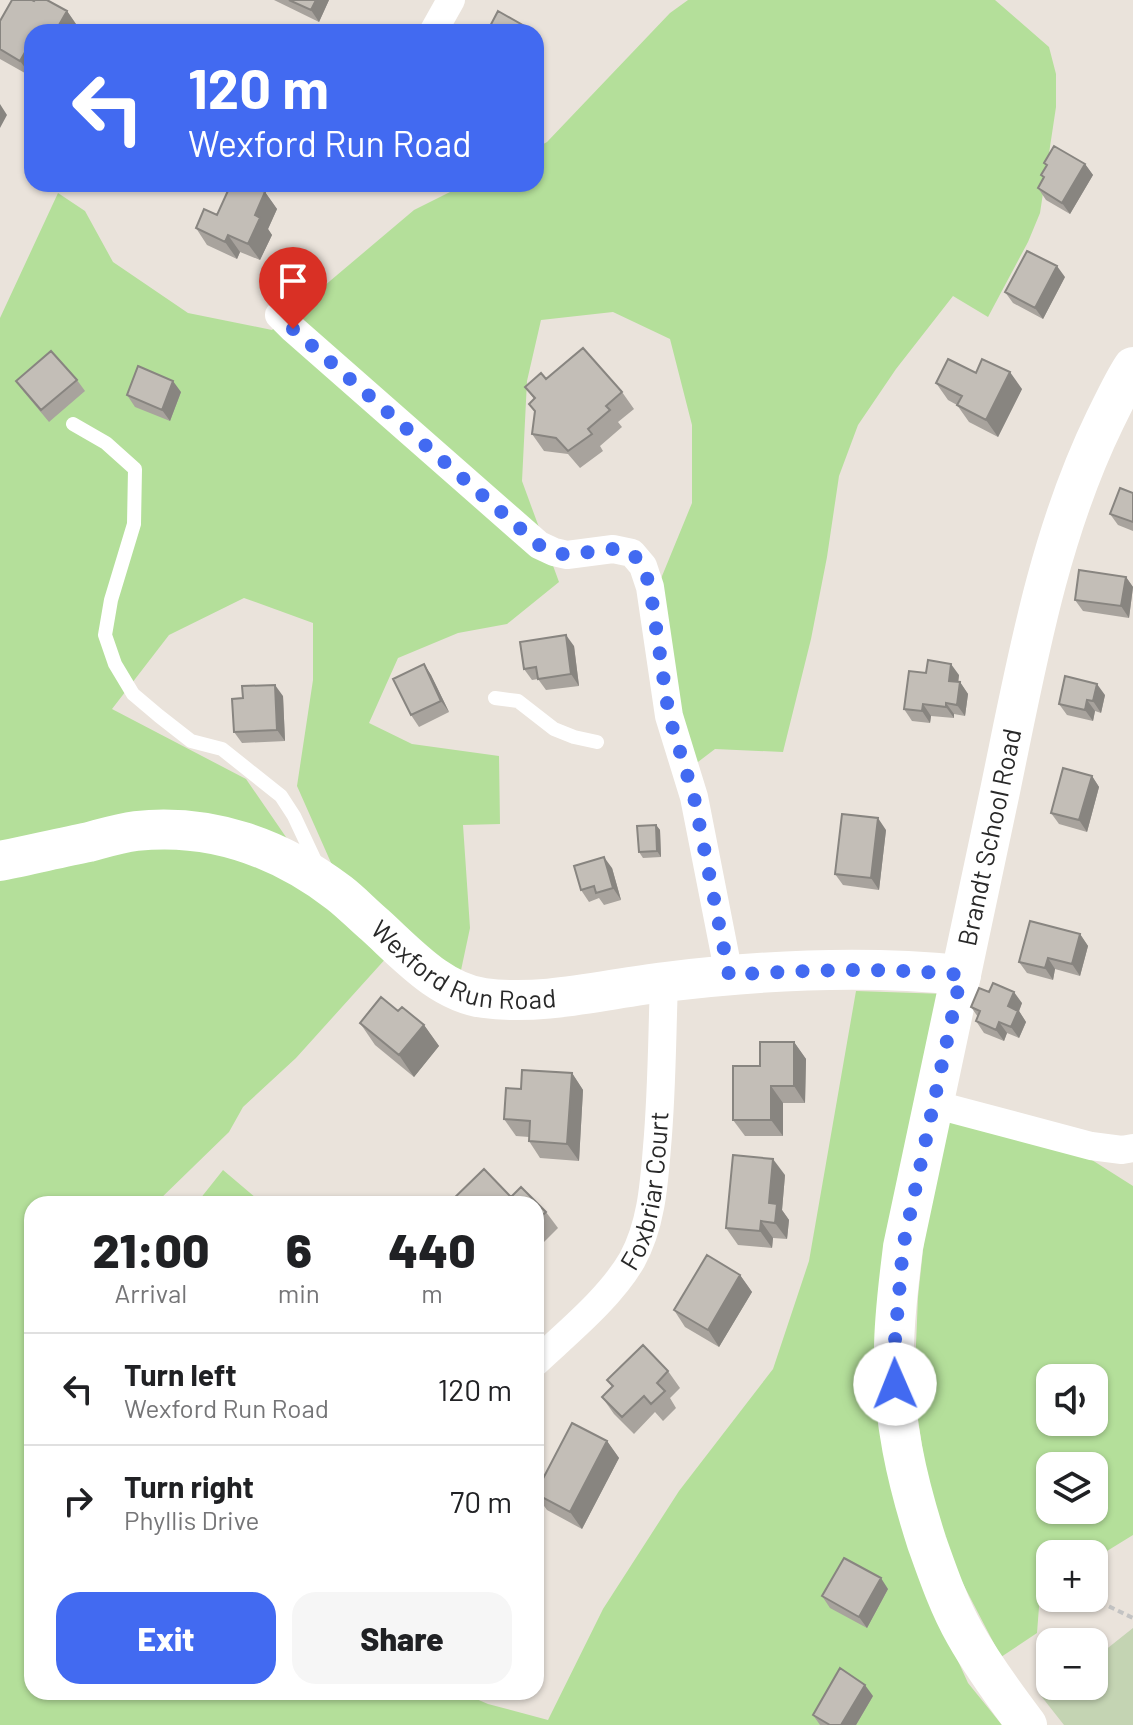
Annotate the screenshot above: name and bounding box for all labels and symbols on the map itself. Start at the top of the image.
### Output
pin [259,247,327,329]
street label: Brandt School Road [950,726,1026,948]
street label: Wexford Run Road [366,913,557,1014]
street label: Foxbriar Court [613,1111,674,1275]
position arrow [853,1342,937,1426]

